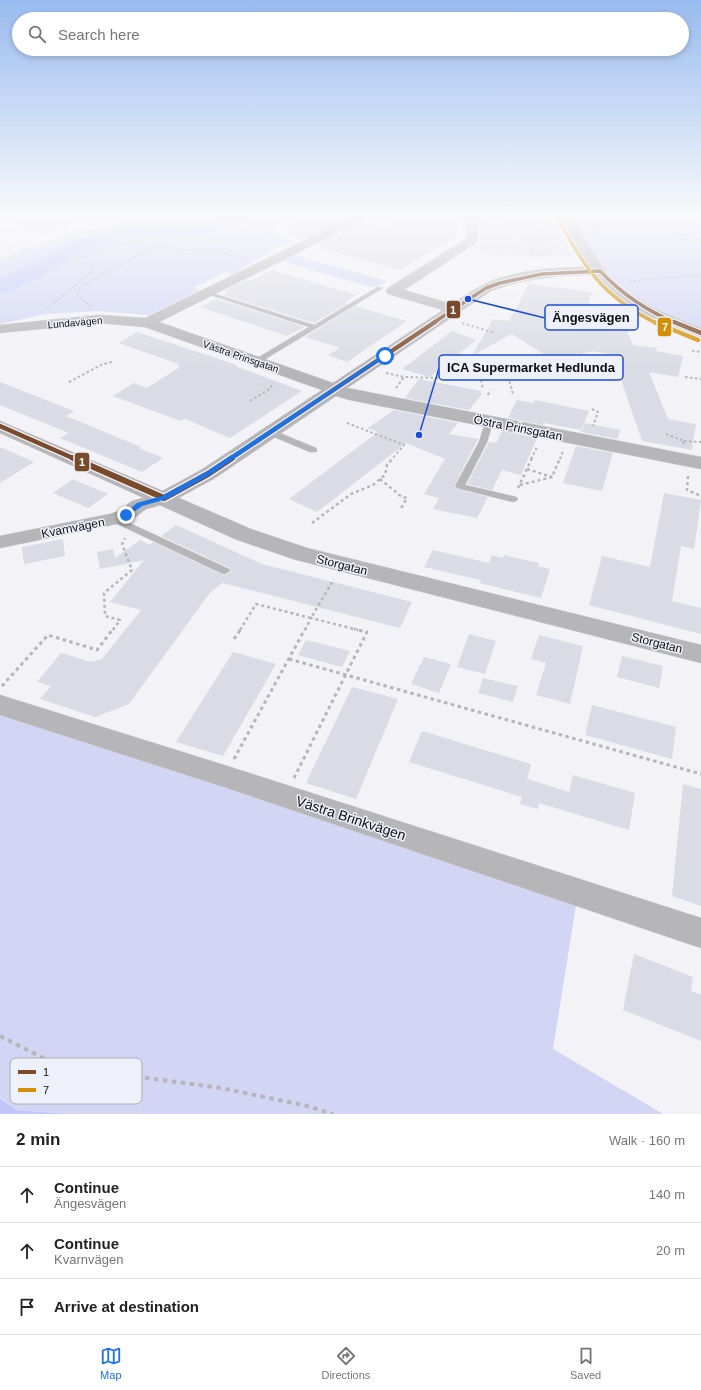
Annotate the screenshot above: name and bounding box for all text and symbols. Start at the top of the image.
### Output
search box [12,12,689,56]
icon: search [26,23,48,45]
text: Search here [58,26,140,43]
line badge: 1 [446,300,461,319]
text: 1 [450,304,456,316]
callout: Ängesvägen [545,305,638,330]
text: Ängesvägen [552,310,630,325]
street label: Lundavägen [47,315,103,330]
line badge: 7 [657,317,672,337]
text: 7 [662,321,668,333]
street label: Västra Prinsgatan [201,338,280,375]
route start [376,347,394,365]
callout: ICA Supermarket Hedlunda [439,355,623,380]
text: ICA Supermarket Hedlunda [447,360,616,375]
street label: Östra Prinsgatan [472,413,564,443]
line badge: 1 [74,452,90,472]
text: 1 [79,456,85,468]
route end [117,506,135,524]
street label: Kvarnvägen [40,515,106,541]
street label: Storgatan [315,552,369,578]
street label: Storgatan [630,630,684,656]
street label: Västra Brinkvägen [294,793,408,843]
legend [10,1058,142,1104]
text: 1 [43,1066,49,1078]
text: 7 [43,1084,49,1096]
text: 2 min [16,1130,60,1149]
text: Walk · 160 m [609,1133,685,1148]
text: Continue [54,1179,119,1196]
icon: ahead [16,1184,38,1206]
text: 140 m [649,1187,685,1202]
text: Ängesvägen [54,1196,126,1211]
text: Continue [54,1235,119,1252]
icon: ahead [16,1240,38,1262]
text: 20 m [656,1243,685,1258]
text: Kvarnvägen [54,1252,123,1267]
icon: arrive [16,1296,38,1318]
text: Arrive at destination [54,1298,199,1315]
tab: Map [100,1345,122,1381]
tab: Directions [321,1345,370,1381]
tab: Saved [570,1345,601,1381]

